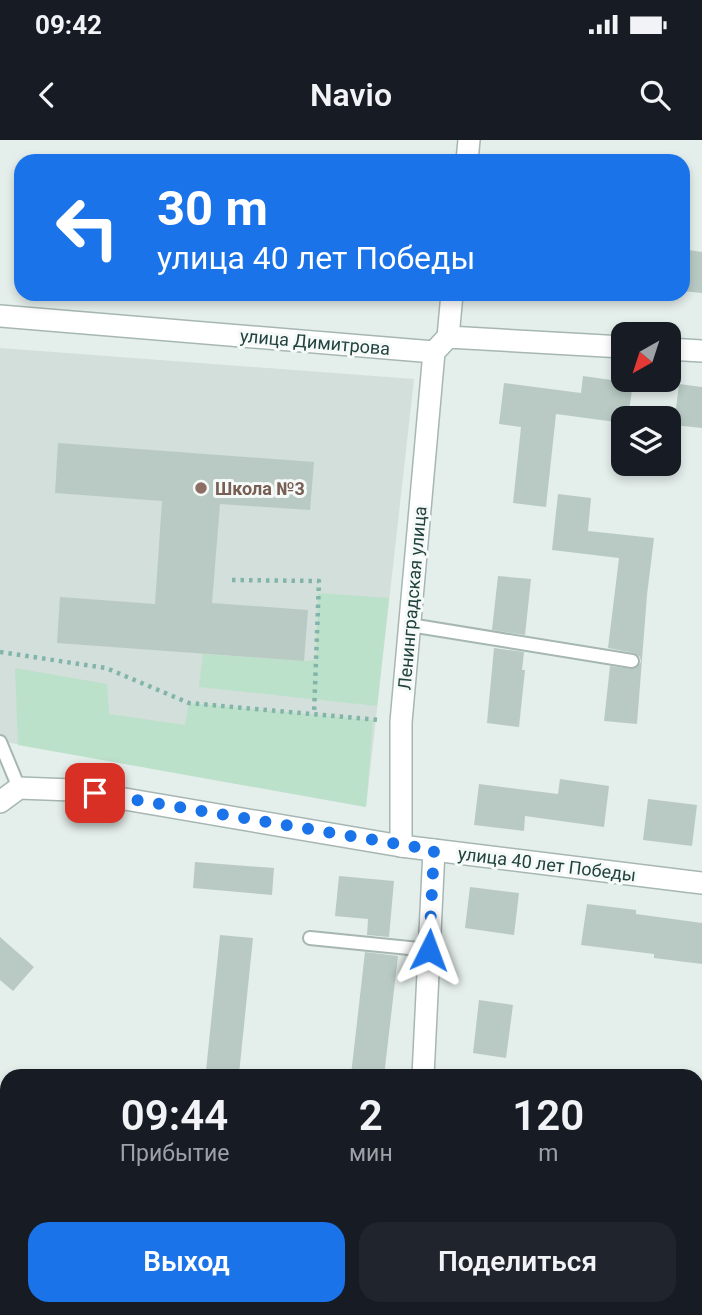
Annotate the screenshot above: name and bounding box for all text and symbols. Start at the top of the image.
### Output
text: 09:42 [35,10,102,40]
icon: back [28,76,66,114]
text: Navio [310,76,392,114]
icon: search [636,76,674,114]
text: 30 m [157,180,268,237]
icon: left [42,182,133,273]
text: улица 40 лет Победы [157,239,475,277]
north arrow [611,322,681,392]
map controls [611,322,681,476]
street label: улица Димитрова [239,325,391,359]
button: layers [611,406,681,476]
place label: Школа №3 [215,478,305,499]
marker: Школа №3 [193,480,209,496]
street label: Ленинградская улица [394,505,430,691]
pin [65,763,125,823]
icon: arrive [76,774,114,812]
street label: улица 40 лет Победы [457,843,637,885]
position arrow [392,913,466,987]
text: 09:44 [121,1091,228,1140]
text: 2 [359,1091,383,1140]
text: 120 [512,1091,584,1140]
text: Прибытие [120,1140,229,1167]
text: мин [349,1140,393,1167]
text: m [538,1140,558,1167]
button: Выход [28,1222,345,1302]
button: Поделиться [359,1222,676,1302]

